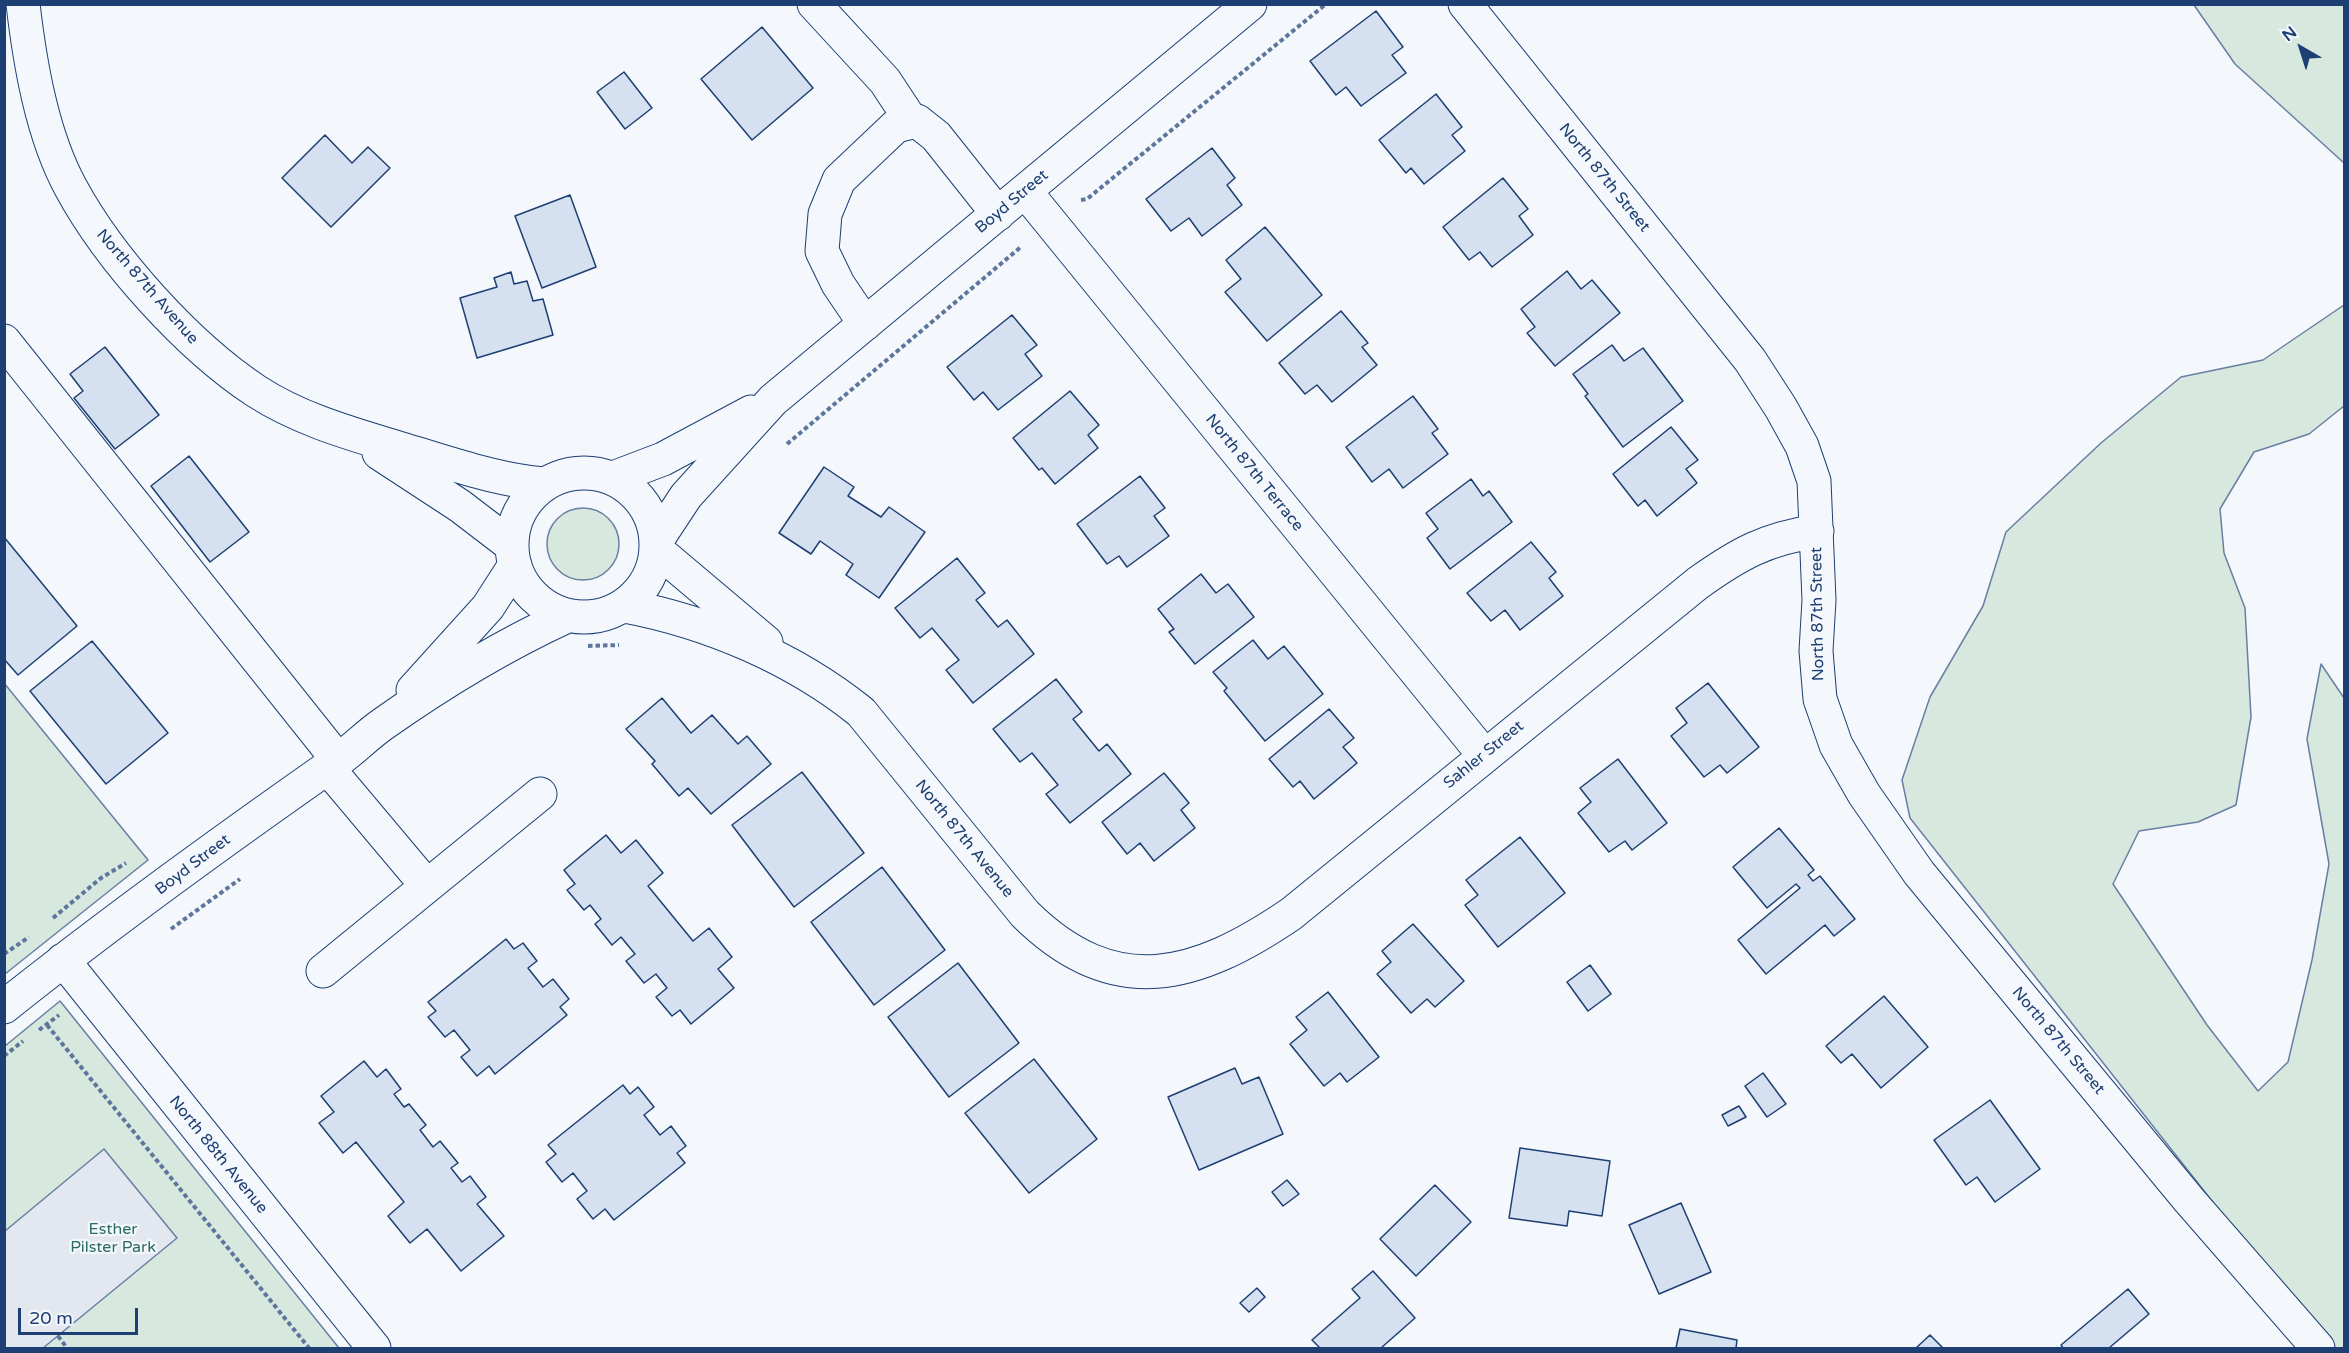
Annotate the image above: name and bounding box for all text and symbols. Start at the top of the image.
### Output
north arrow [2271,18,2331,78]
text: N [2278,22,2301,46]
street label: North 87th Street [1554,120,1654,236]
street label: Boyd Street [972,166,1052,238]
street label: North 87th Avenue [92,226,202,348]
street label: North 87th Terrace [1201,411,1307,535]
street label: North 87th Street [1807,547,1829,681]
street label: Sahler Street [1440,717,1528,793]
street label: North 87th Avenue [911,776,1017,902]
street label: Boyd Street [152,831,234,899]
street label: North 87th Street [2007,983,2109,1099]
street label: North 88th Avenue [165,1092,271,1218]
park label: Esther Pilster Park [70,1220,156,1258]
scale bar [21,1296,141,1334]
text: 20 m [29,1307,73,1329]

